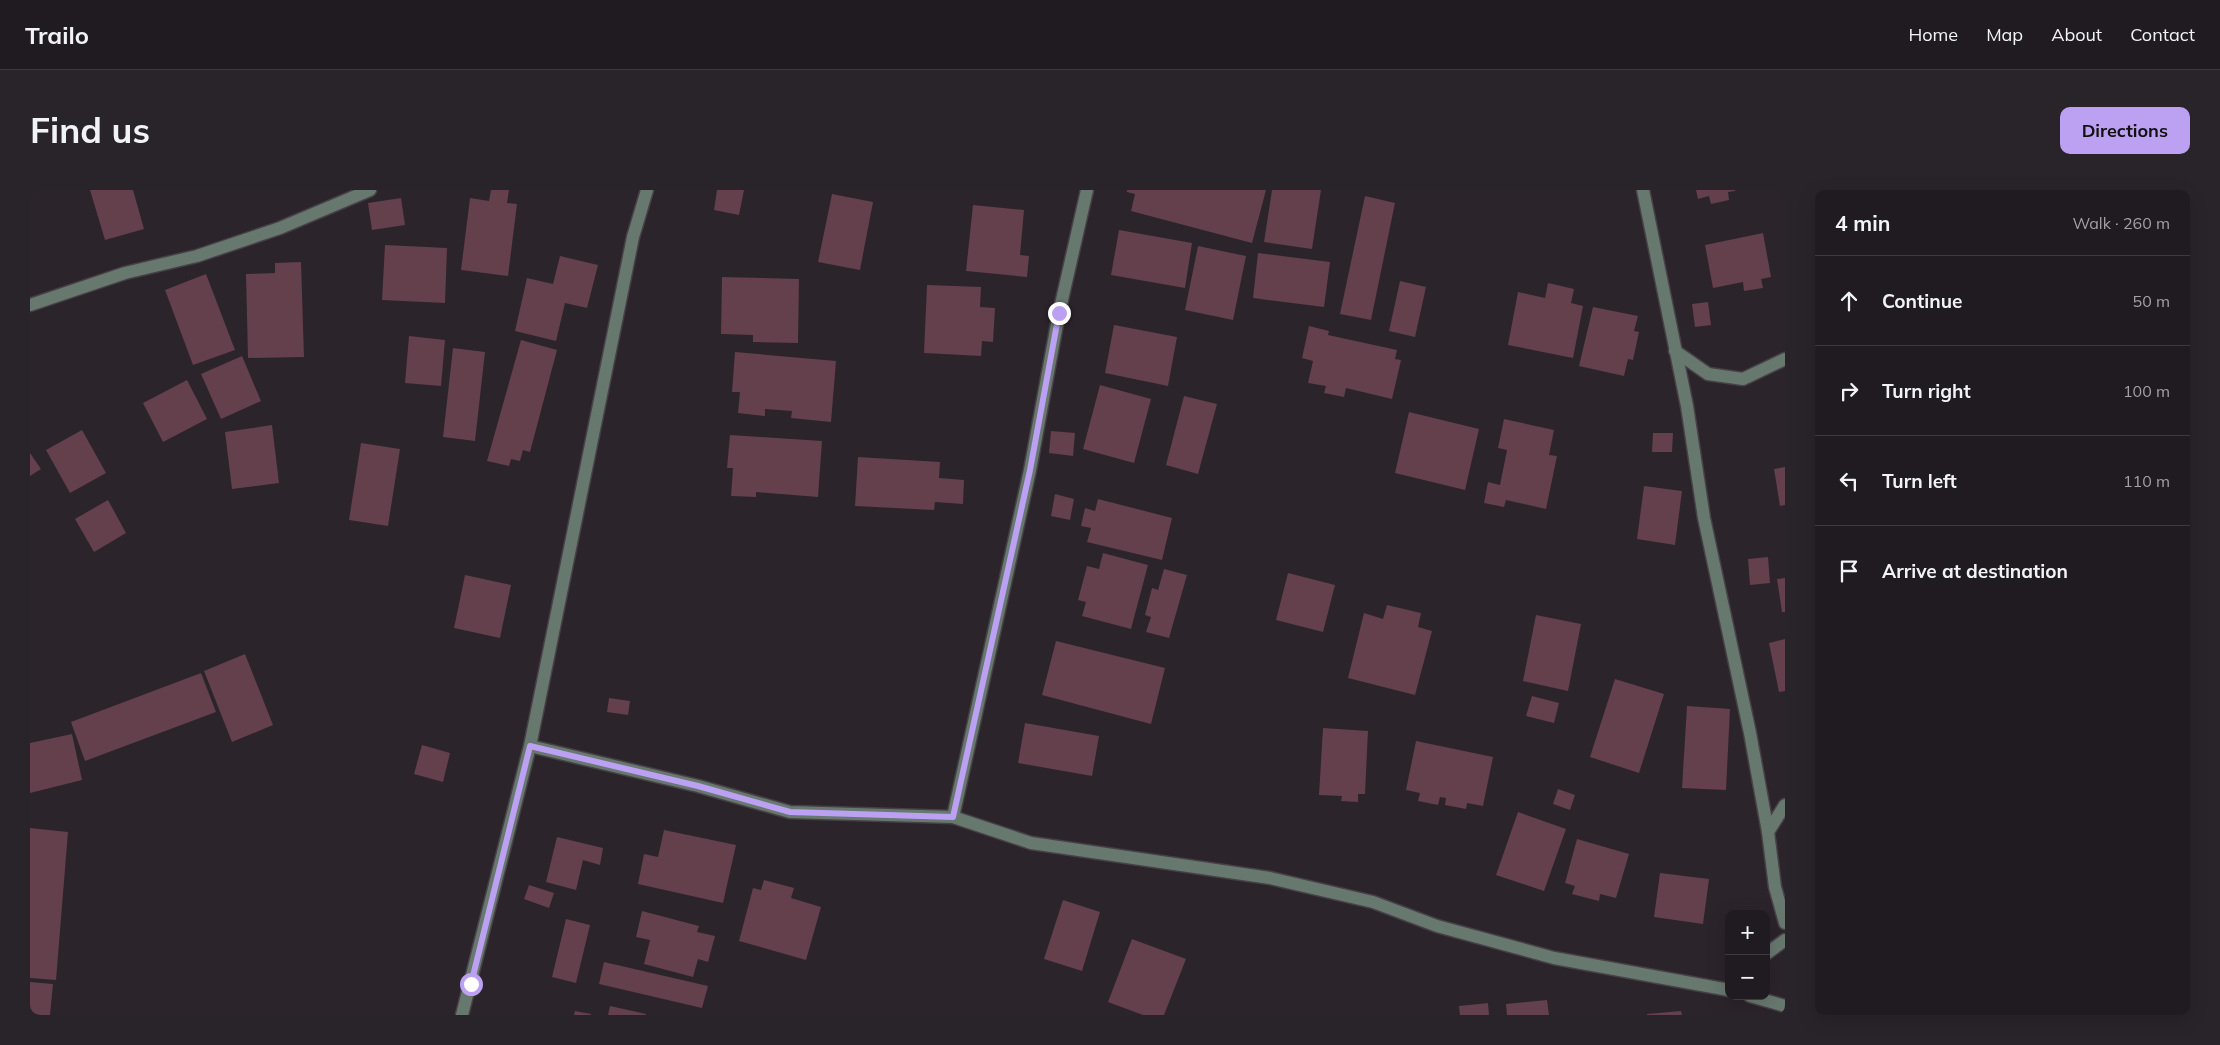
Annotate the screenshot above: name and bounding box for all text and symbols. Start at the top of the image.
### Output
text: Trailo [25,20,89,50]
text: Home [1908,23,1958,46]
text: Map [1986,23,2023,46]
text: About [2051,23,2102,46]
text: Contact [2130,23,2195,46]
button: Directions [2060,107,2190,154]
text: Find us [30,108,150,152]
text: 4 min [1835,210,1890,236]
text: Walk · 260 m [2072,213,2170,233]
icon: ahead [1835,287,1863,315]
text: Continue [1882,289,1962,313]
text: 50 m [2133,291,2170,311]
route end [1048,302,1071,325]
icon: right [1835,377,1863,405]
text: Turn right [1882,379,1971,403]
text: 100 m [2123,381,2170,401]
icon: left [1835,467,1863,495]
text: Turn left [1882,469,1957,493]
text: 110 m [2123,471,2170,491]
icon: arrive [1835,557,1863,585]
text: Arrive at destination [1882,559,2068,583]
map controls [1725,910,1770,1000]
button: + [1725,910,1770,955]
button: − [1725,955,1770,1000]
route start [460,973,483,996]

